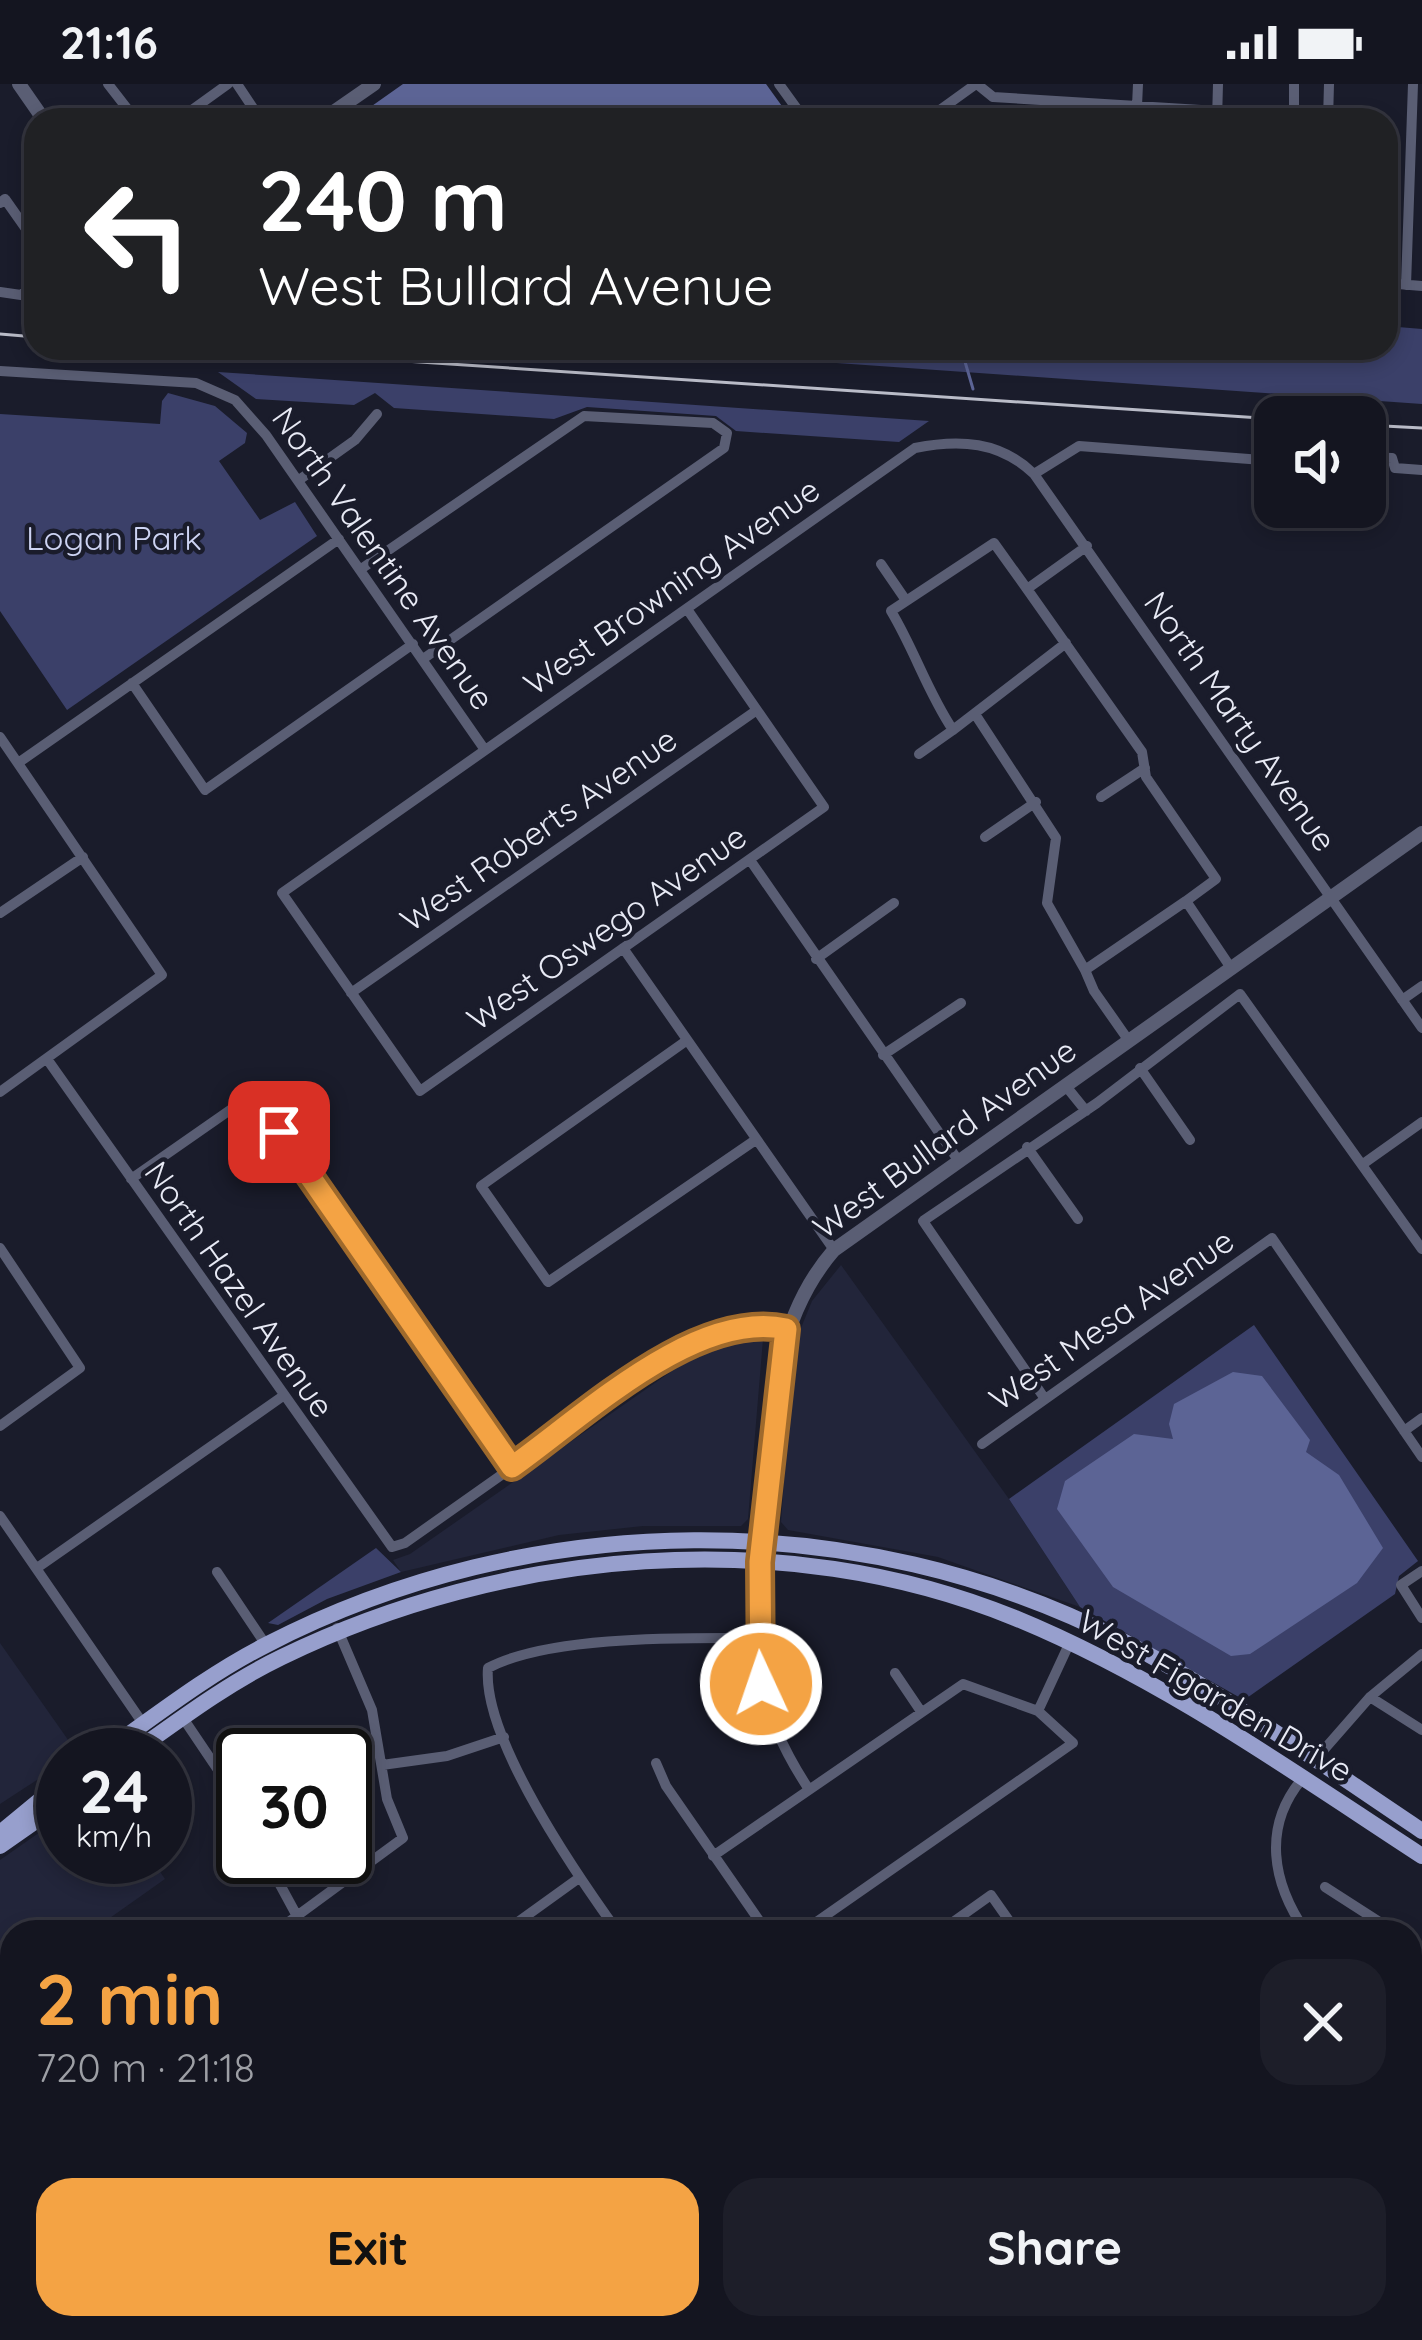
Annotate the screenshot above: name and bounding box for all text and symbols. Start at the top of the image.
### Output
text: 21:16 [60,14,158,70]
text: 240 m [258,147,508,252]
icon: left [60,156,216,312]
text: West Bullard Avenue [258,251,773,319]
map controls [1254,396,1386,528]
button: sound [1254,396,1386,528]
street label: North Valentine Avenue [264,399,504,717]
street label: West Browning Avenue [515,468,827,704]
park label: Logan Park [26,517,202,558]
street label: North Marty Avenue [1136,583,1346,859]
street label: West Roberts Avenue [392,718,684,940]
street label: West Oswego Avenue [458,815,754,1039]
street label: West Bullard Avenue [805,1029,1083,1247]
pin [228,1081,330,1183]
icon: arrive [246,1099,312,1165]
street label: North Hazel Avenue [136,1153,344,1425]
street label: West Mesa Avenue [981,1219,1241,1419]
street label: West Figarden Drive [1072,1600,1360,1790]
position arrow [698,1621,824,1747]
speed limit sign: 30 [216,1728,372,1884]
text: 24 [79,1753,149,1828]
text: km/h [76,1817,152,1855]
text: 2 min [36,1953,223,2043]
button: close [1260,1959,1386,2085]
text: 720 m · 21:18 [36,2043,255,2092]
button: Exit [36,2178,699,2316]
button: Share [723,2178,1386,2316]

